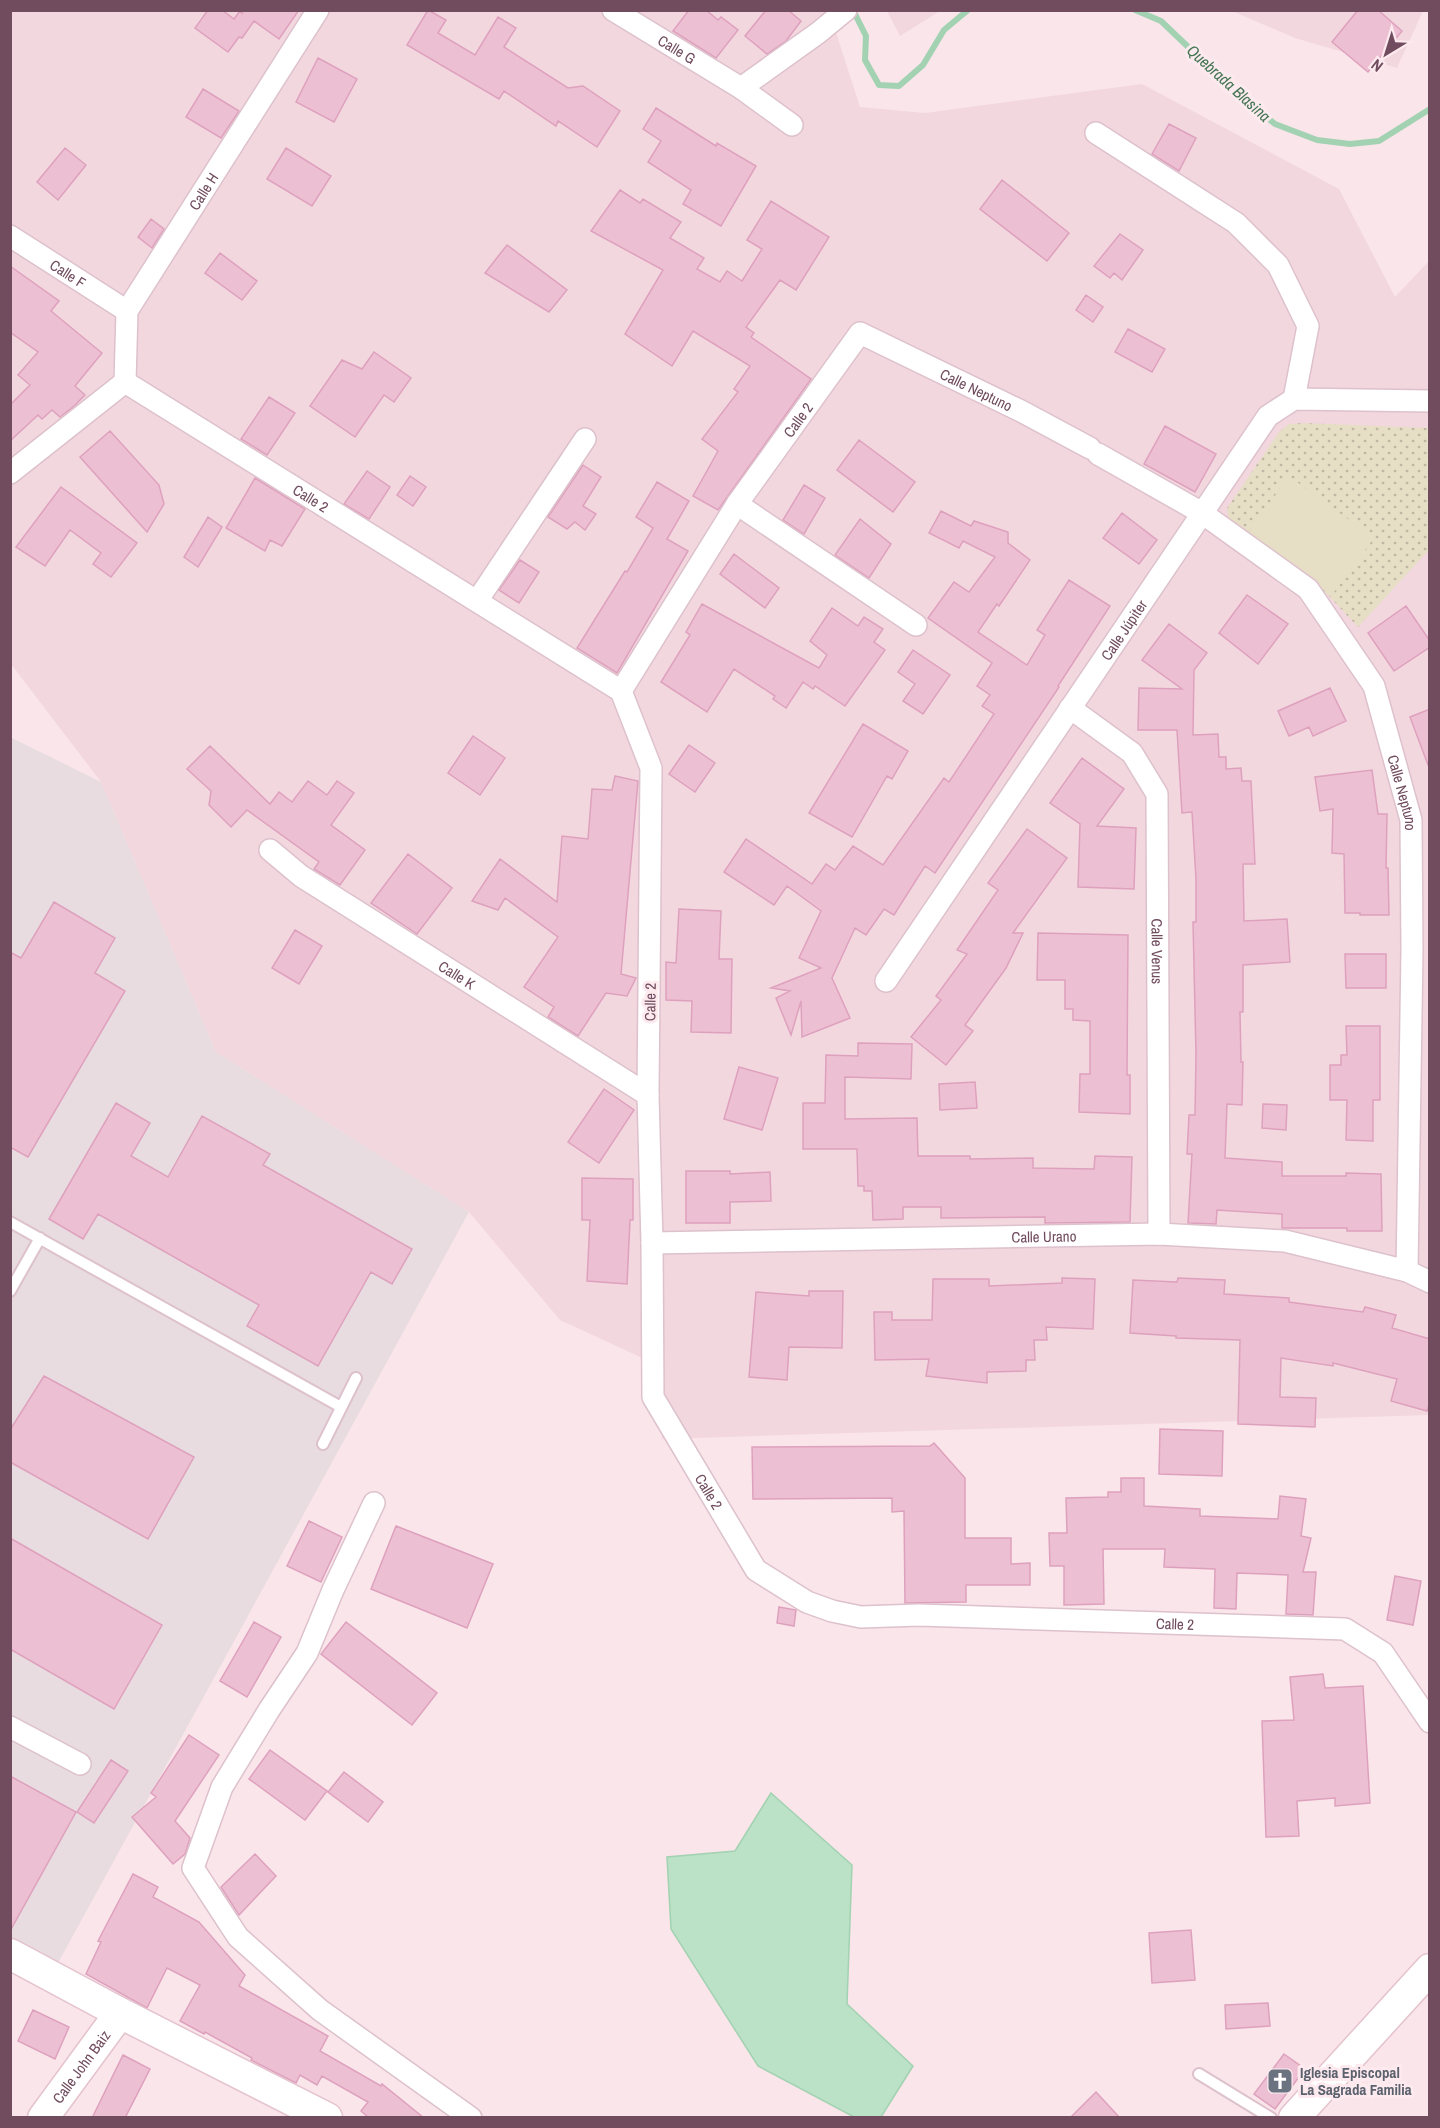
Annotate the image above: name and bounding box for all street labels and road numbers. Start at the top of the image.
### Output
street label: Calle G [654,29,700,69]
street label: Calle H [183,168,223,214]
street label: Calle F [46,254,90,293]
street label: Calle Neptuno [937,363,1016,416]
street label: Calle 2 [778,398,817,441]
street label: Calle 2 [289,479,333,517]
street label: Calle Júpiter [1095,595,1152,664]
street label: Calle Neptuno [1383,752,1422,831]
street label: Calle Venus [1147,918,1168,984]
street label: Calle K [435,955,480,994]
street label: Calle 2 [639,983,661,1021]
street label: Calle Urano [1011,1225,1077,1247]
street label: Calle 2 [690,1470,728,1513]
street label: Calle 2 [1156,1612,1195,1635]
street label: Calle John Baiz [47,2025,115,2107]

